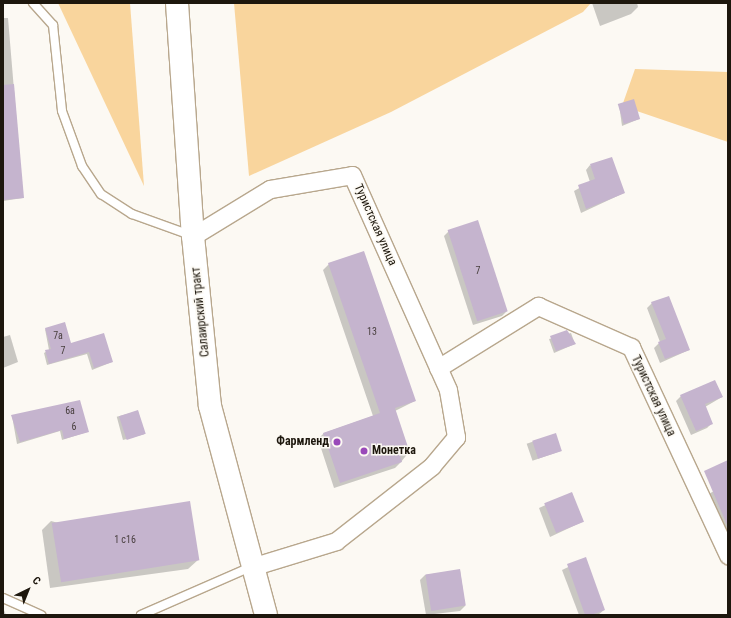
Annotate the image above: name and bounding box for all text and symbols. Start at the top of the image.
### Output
street label: Туристская улица [351,182,399,268]
house number: 7 [476,265,480,277]
street label: Салаирский тракт [189,266,213,358]
house number: 13 [367,326,377,338]
house number: 7а [53,330,63,342]
house number: 7 [61,345,65,357]
street label: Туристская улица [628,353,678,439]
house number: 6а [65,405,75,417]
house number: 6 [72,421,76,433]
place label: Фармленд [276,435,329,449]
marker: Фармленд [332,437,342,447]
place label: Монетка [372,444,416,458]
marker: Монетка [359,446,369,456]
house number: 1 с16 [114,534,136,546]
north arrow [8,570,48,610]
text: С [30,574,43,588]

